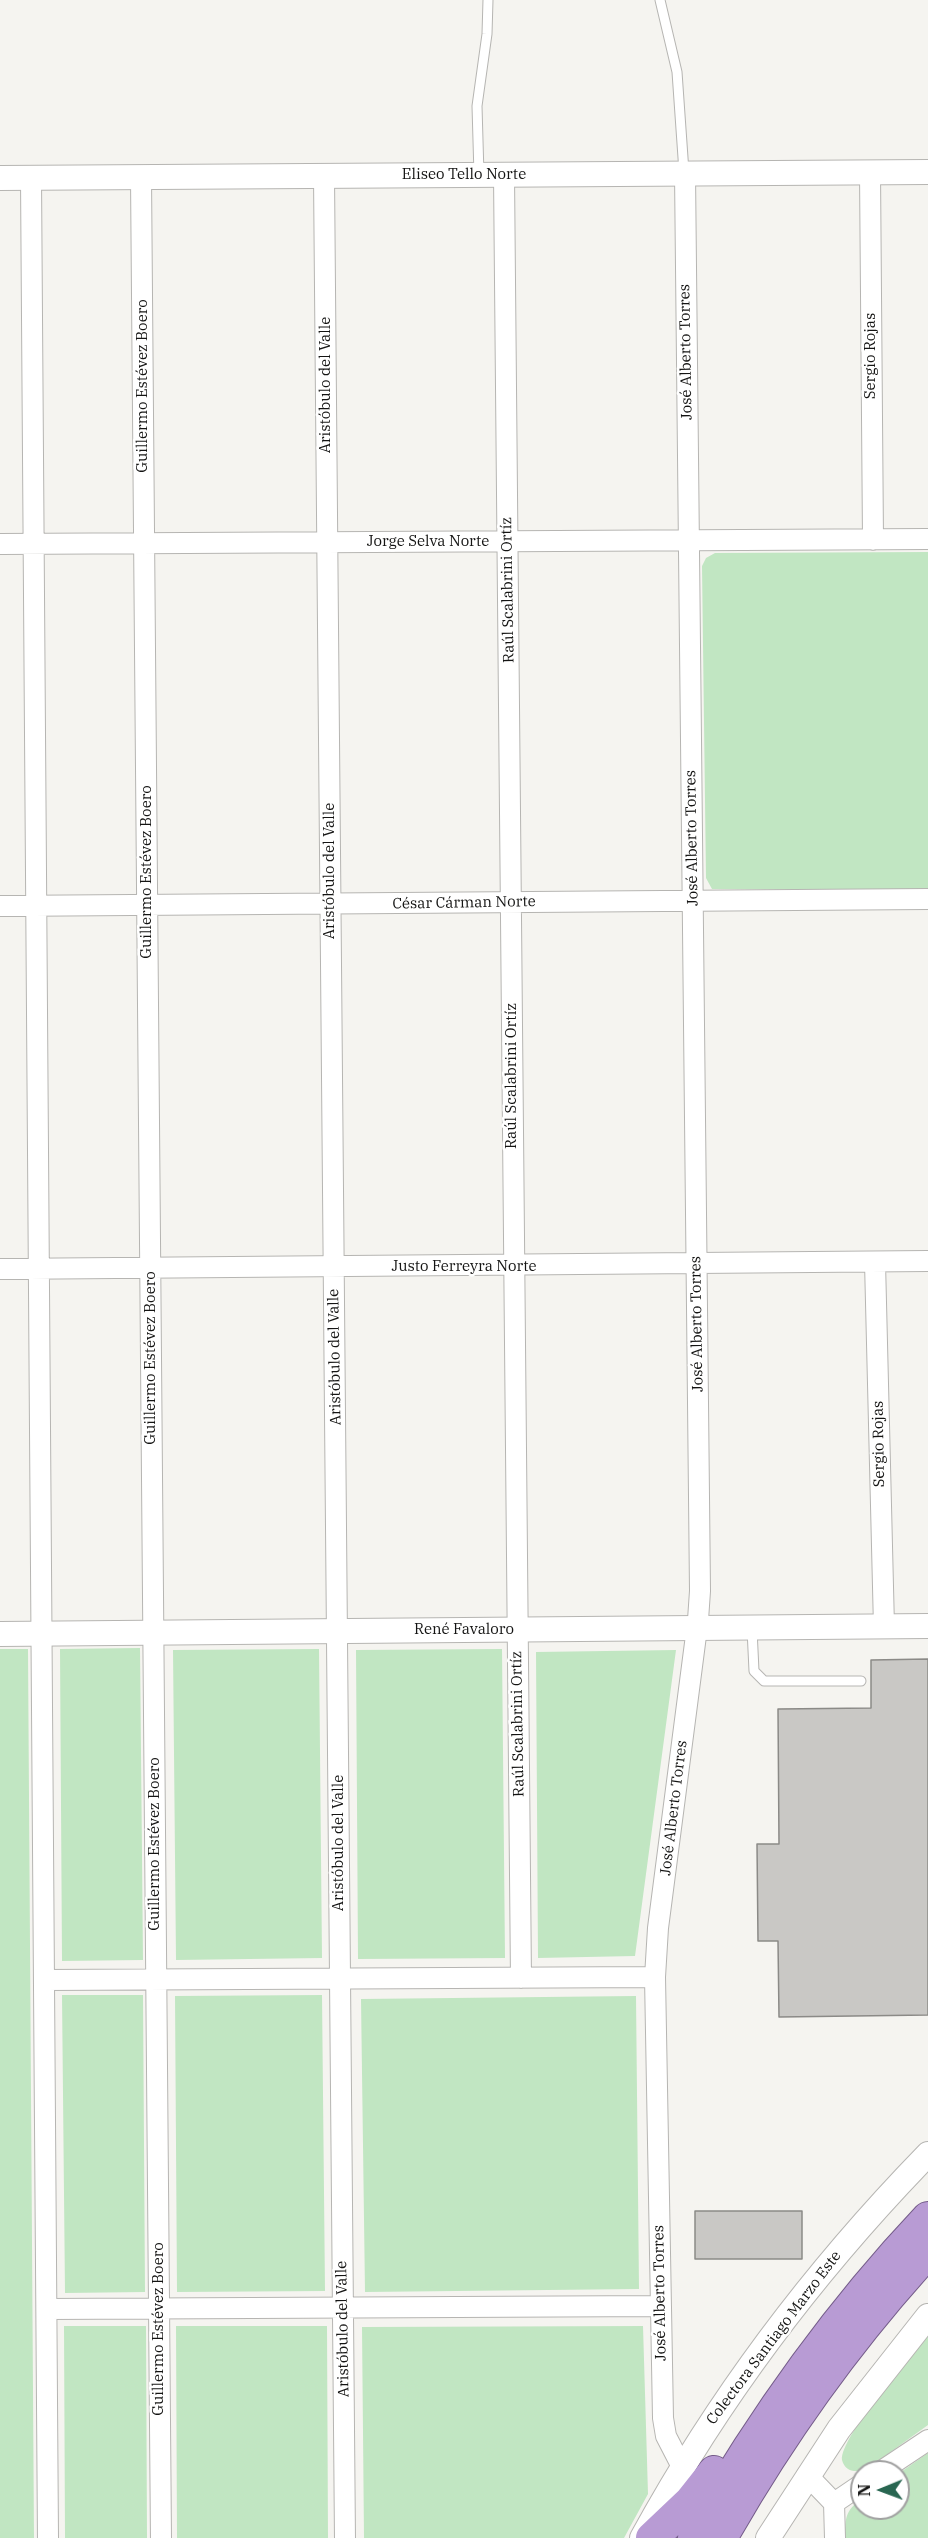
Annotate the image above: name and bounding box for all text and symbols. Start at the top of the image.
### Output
street label: Eliseo Tello Norte [402,166,526,184]
street label: José Alberto Torres [676,284,696,420]
street label: Guillermo Estévez Boero [134,299,152,473]
street label: Sergio Rojas [862,313,880,399]
street label: Aristóbulo del Valle [317,317,335,453]
street label: Raúl Scalabrini Ortíz [498,517,518,663]
street label: Jorge Selva Norte [367,533,489,551]
street label: José Alberto Torres [682,770,702,906]
street label: Guillermo Estévez Boero [138,785,156,959]
street label: Aristóbulo del Valle [321,803,339,939]
street label: César Cárman Norte [392,893,536,913]
street label: Raúl Scalabrini Ortíz [503,1003,521,1149]
street label: José Alberto Torres [687,1256,707,1392]
street label: Justo Ferreyra Norte [391,1258,537,1276]
street label: Guillermo Estévez Boero [142,1271,160,1445]
street label: Aristóbulo del Valle [325,1289,345,1425]
street label: Sergio Rojas [869,1400,889,1488]
street label: René Favaloro [414,1621,514,1639]
street label: Raúl Scalabrini Ortíz [508,1651,528,1797]
street label: José Alberto Torres [657,1739,691,1877]
street label: Guillermo Estévez Boero [146,1757,164,1931]
street label: Aristóbulo del Valle [330,1775,348,1911]
street label: José Alberto Torres [650,2225,670,2361]
street label: Guillermo Estévez Boero [150,2242,168,2416]
street label: Colectora Santiago Marzo Este [703,2248,845,2428]
street label: Aristóbulo del Valle [333,2261,353,2397]
north arrow [850,2460,910,2520]
text: N [854,2484,874,2497]

